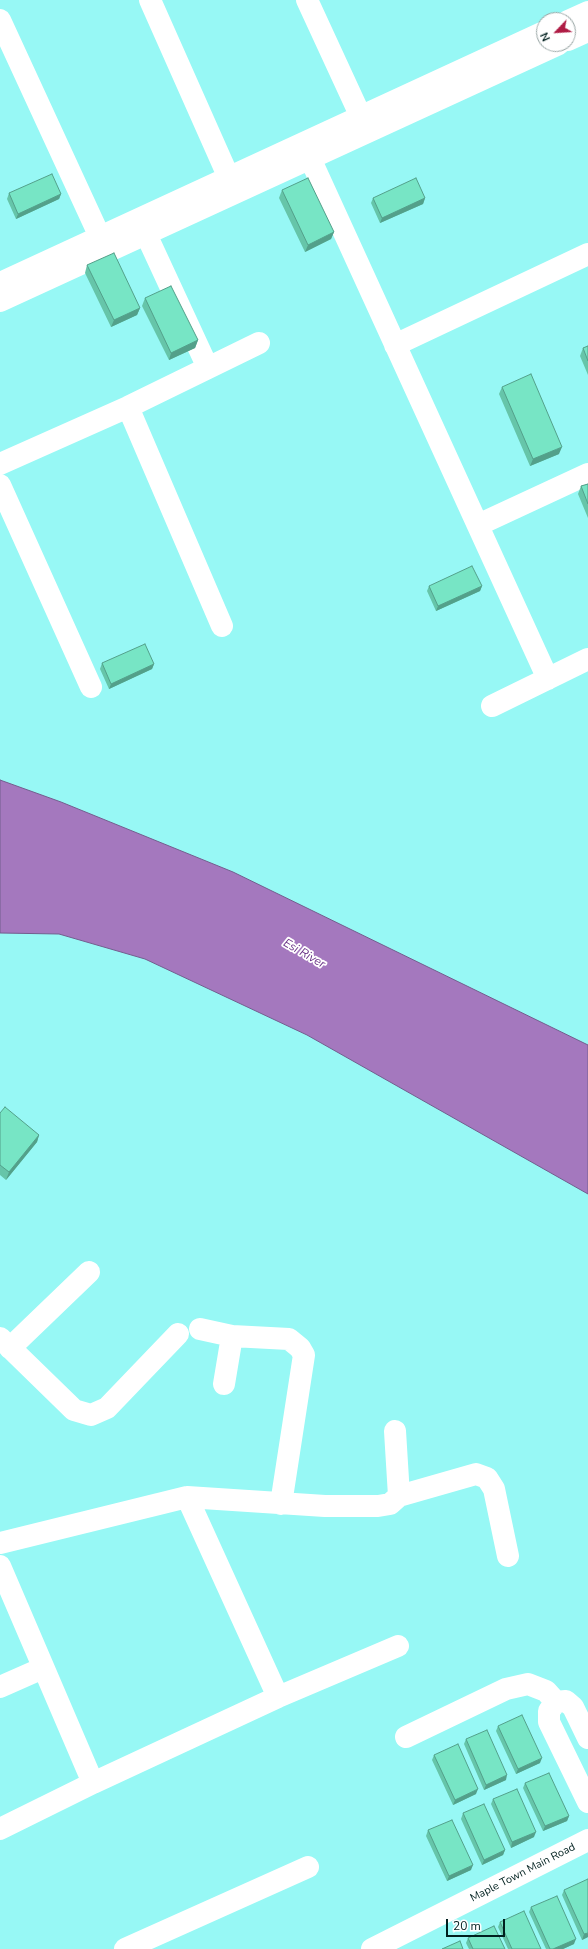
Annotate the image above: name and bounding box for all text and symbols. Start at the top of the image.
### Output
north arrow [536,12,576,52]
text: N [537,30,554,44]
water label: Esi River [280,936,328,972]
street label: Maple Town Main Road [468,1841,578,1905]
scale bar [448,1911,507,1937]
text: 20 m [453,1918,481,1934]

